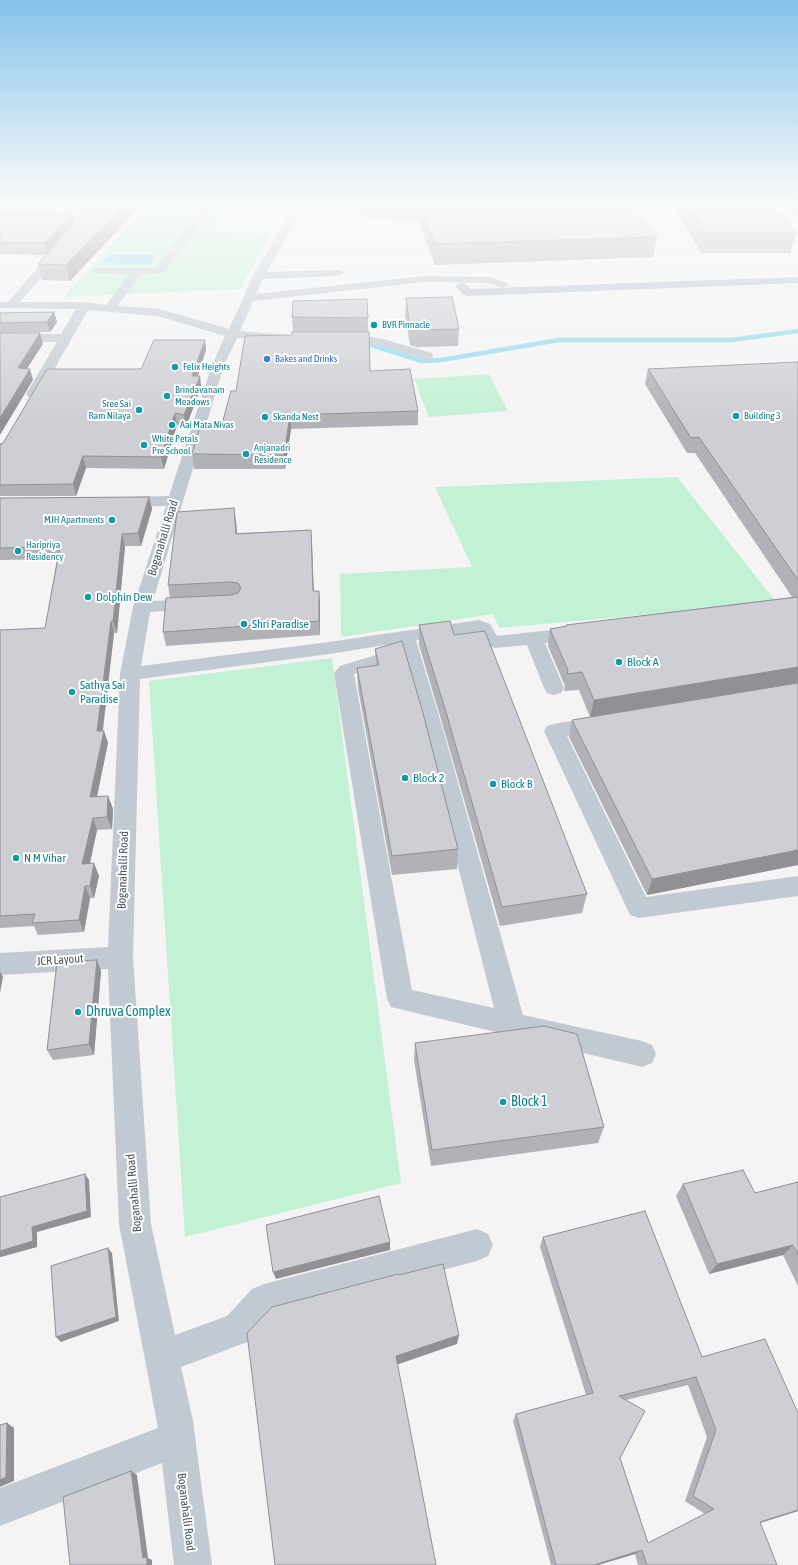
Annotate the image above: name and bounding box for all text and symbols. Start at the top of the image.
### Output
place label: BVR Pinnacle [382,319,430,331]
marker: BVR Pinnacle [369,320,379,330]
place label: Bakes and Drinks [275,353,337,365]
marker: Bakes and Drinks [262,354,272,364]
place label: Felix Heights [183,361,230,373]
marker: Felix Heights [170,362,180,372]
place label: Brindavanam Meadows [175,384,225,408]
marker: Brindavanam Meadows [162,391,172,401]
place label: Sree Sai Ram Nilaya [89,398,131,422]
marker: Sree Sai Ram Nilaya [134,405,144,415]
place label: Building 3 [744,410,781,422]
place label: Skanda Nest [273,411,319,423]
marker: Building 3 [731,411,741,421]
marker: Skanda Nest [260,412,270,422]
place label: Aai Mata Nivas [180,419,234,431]
marker: Aai Mata Nivas [167,420,177,430]
place label: White Petals Pre School [152,433,198,456]
marker: White Petals Pre School [139,440,149,450]
place label: Anjanadri Residence [254,442,292,466]
marker: Anjanadri Residence [241,449,251,459]
street label: Boganahalli Road [145,498,181,578]
place label: MJH Apartments [44,514,104,526]
marker: MJH Apartments [107,515,117,525]
place label: Haripriya Residency [26,539,63,562]
marker: Haripriya Residency [13,546,23,556]
place label: Dolphin Dew [96,590,152,604]
marker: Dolphin Dew [83,592,93,602]
place label: Shri Paradise [252,617,309,631]
marker: Shri Paradise [239,619,249,629]
place label: Block A [627,655,659,669]
marker: Block A [614,657,624,667]
place label: Sathya Sai Paradise [80,678,125,706]
marker: Sathya Sai Paradise [67,687,77,697]
place label: Block 2 [413,771,444,785]
marker: Block 2 [400,773,410,783]
place label: Block B [501,777,532,791]
marker: Block B [488,779,498,789]
street label: Boganahalli Road [114,831,132,909]
place label: N M Vihar [24,851,66,865]
marker: N M Vihar [11,853,21,863]
street label: JCR Layout [36,951,84,969]
place label: Dhruva Complex [86,1004,171,1020]
marker: Dhruva Complex [73,1007,83,1017]
place label: Block 1 [511,1094,548,1110]
marker: Block 1 [498,1097,508,1107]
street label: Boganahalli Road [123,1153,145,1233]
street label: Boganahalli Road [174,1472,198,1552]

